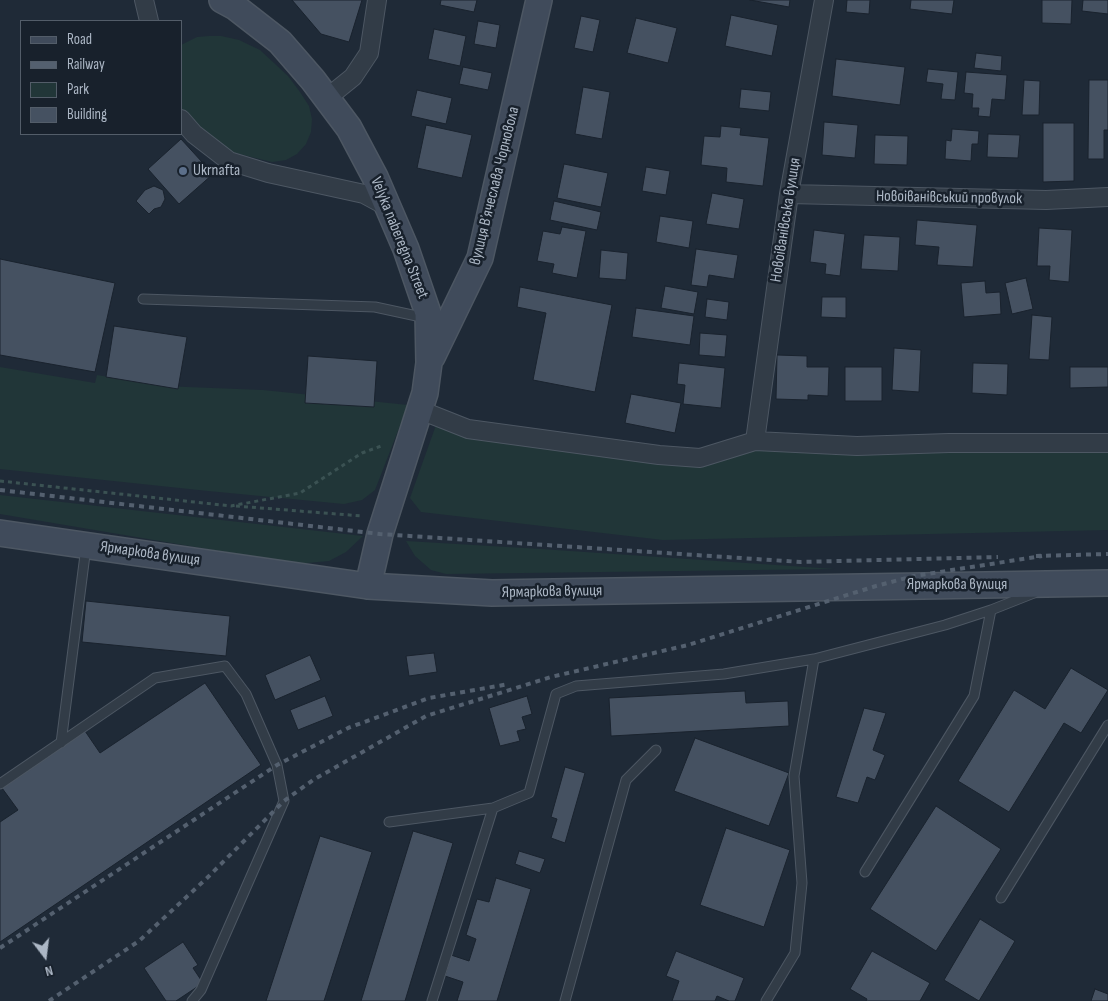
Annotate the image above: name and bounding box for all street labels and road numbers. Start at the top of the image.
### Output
street label: вулиця Вʼячеслава Чорновола [466,105,524,267]
street label: Новоіванівська вулиця [767,156,805,284]
street label: Velyka naberegna Street [366,174,432,302]
street label: Новоіванівський провулок [876,187,1022,209]
street label: Ярмаркова вулиця [99,538,201,570]
street label: Ярмаркова вулиця [907,575,1007,595]
street label: Ярмаркова вулиця [502,582,602,602]

